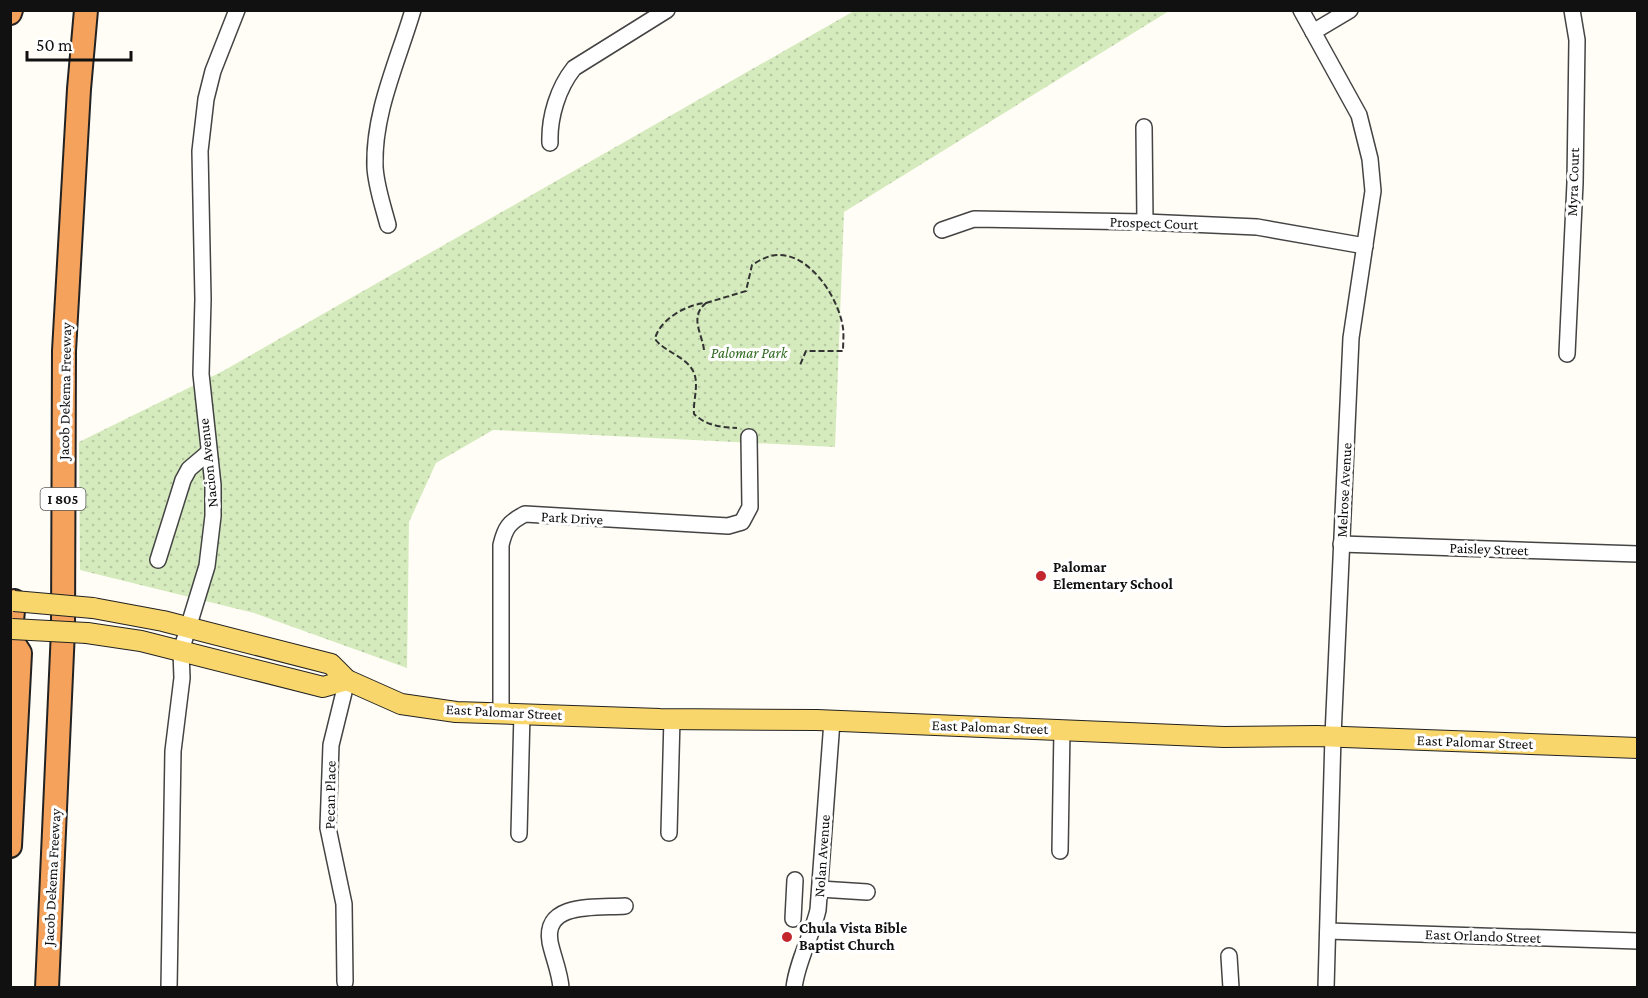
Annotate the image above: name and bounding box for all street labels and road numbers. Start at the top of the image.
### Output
street label: Myra Court [1564,146,1583,217]
street label: Prospect Court [1109,213,1200,234]
street label: Jacob Dekema Freeway [56,322,75,462]
street label: Nacion Avenue [195,417,221,508]
street label: Melrose Avenue [1334,442,1354,538]
road number: I 805 [40,488,86,510]
street label: Park Drive [541,508,604,528]
street label: Paisley Street [1449,540,1530,559]
street label: East Palomar Street [445,701,564,723]
street label: East Palomar Street [931,717,1050,737]
street label: East Palomar Street [1416,732,1535,752]
street label: Pecan Place [321,760,339,830]
street label: Jacob Dekema Freeway [40,808,65,948]
street label: Nolan Avenue [811,814,833,898]
street label: East Orlando Street [1425,926,1542,946]

